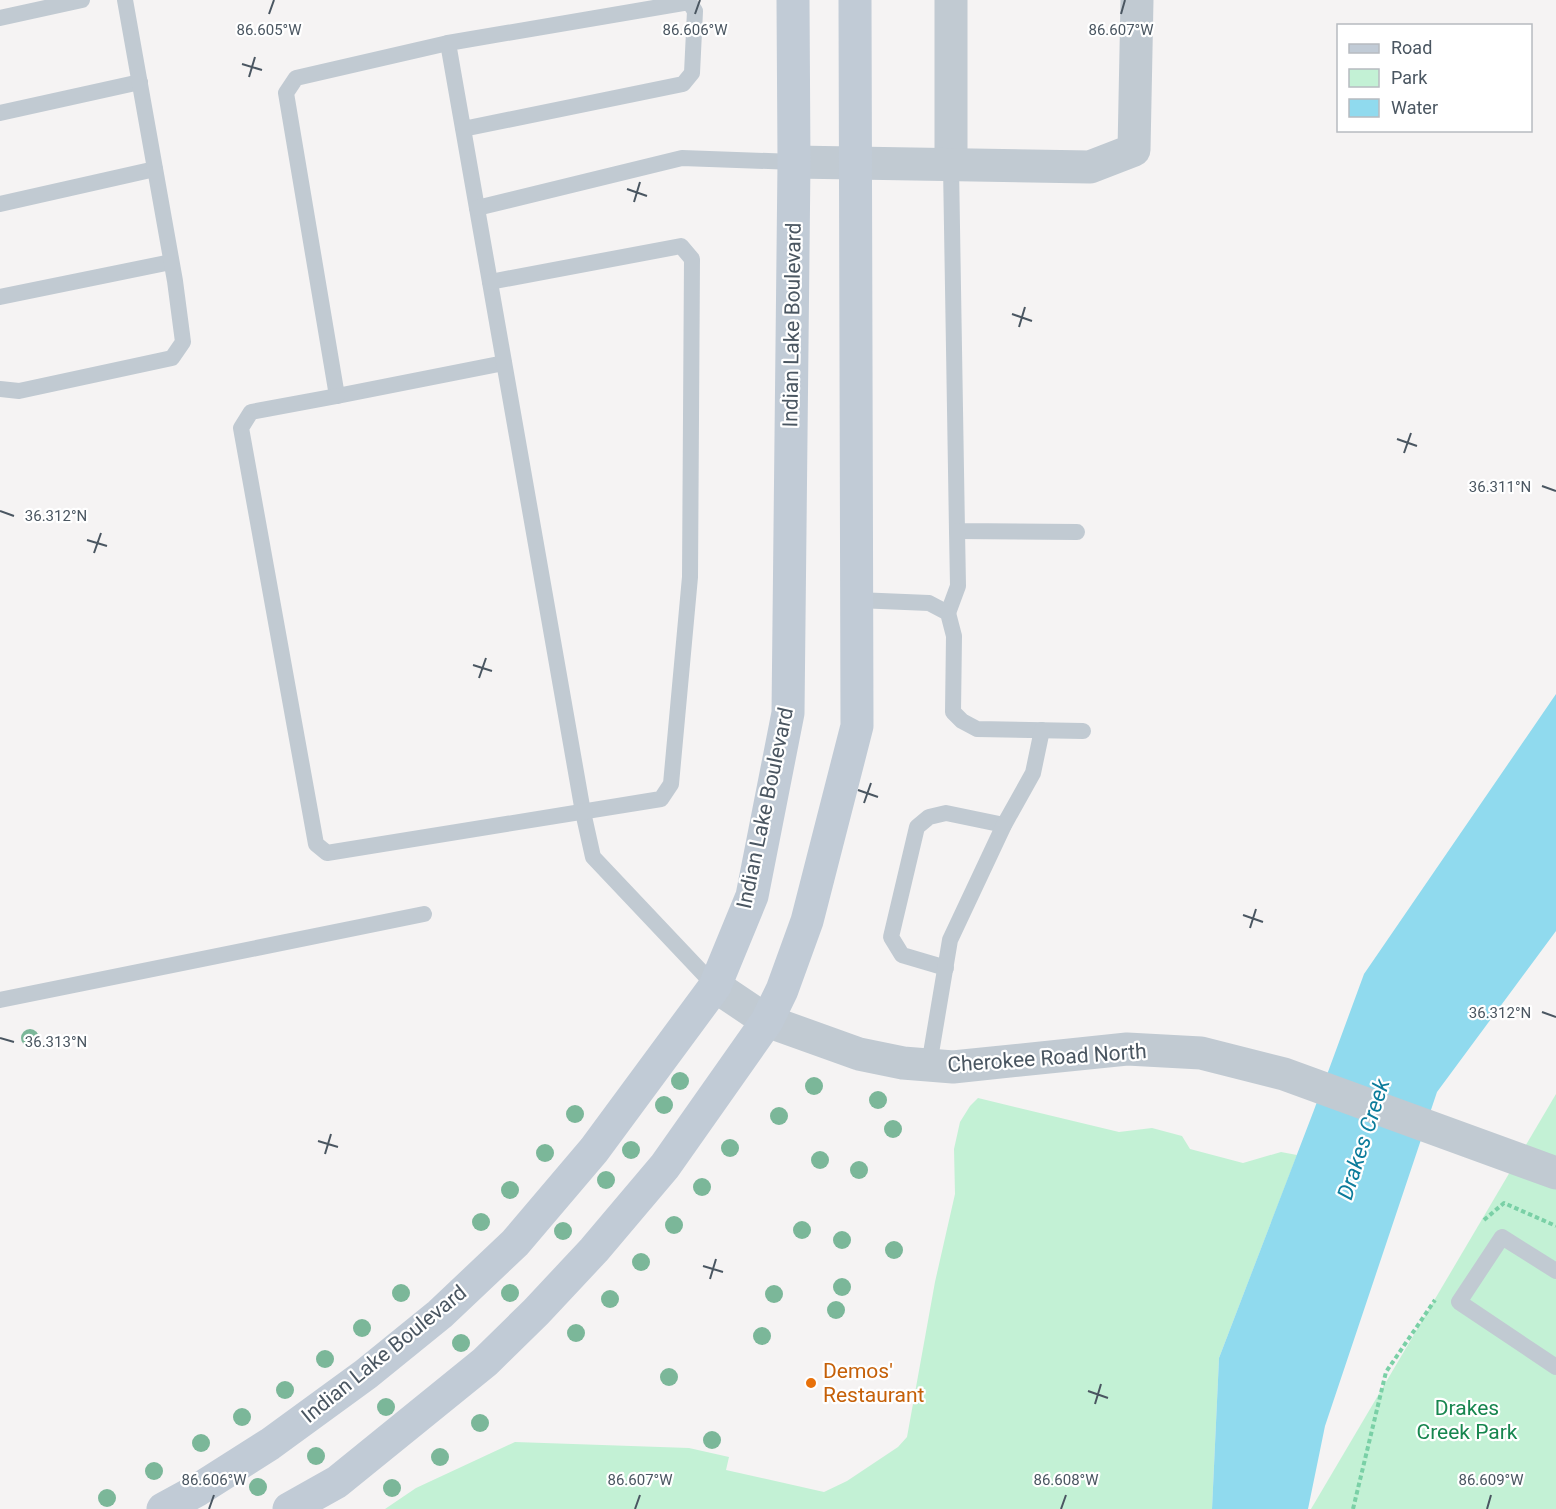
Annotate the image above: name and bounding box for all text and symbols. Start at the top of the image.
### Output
text: 86.605°W [236,21,302,39]
text: 86.606°W [662,21,728,39]
text: 86.607°W [1088,21,1154,39]
legend [1337,24,1532,132]
text: Road [1391,37,1432,58]
text: Park [1391,67,1428,88]
text: Water [1391,97,1438,118]
street label: Indian Lake Boulevard [778,222,806,428]
text: 36.311°N [1469,478,1531,496]
text: 36.312°N [25,507,87,525]
street label: Indian Lake Boulevard [732,705,798,911]
text: 36.312°N [1469,1004,1531,1022]
text: 36.313°N [25,1033,87,1051]
street label: Cherokee Road North [947,1039,1147,1077]
water label: Drakes Creek [1332,1075,1395,1203]
street label: Indian Lake Boulevard [297,1280,471,1428]
place label: Demos' Restaurant [823,1359,925,1407]
marker: Demos' Restaurant [804,1376,818,1390]
park label: Drakes Creek Park [1416,1396,1518,1444]
text: 86.606°W [181,1471,247,1489]
text: 86.607°W [607,1471,673,1489]
text: 86.608°W [1033,1471,1099,1489]
text: 86.609°W [1458,1471,1524,1489]

